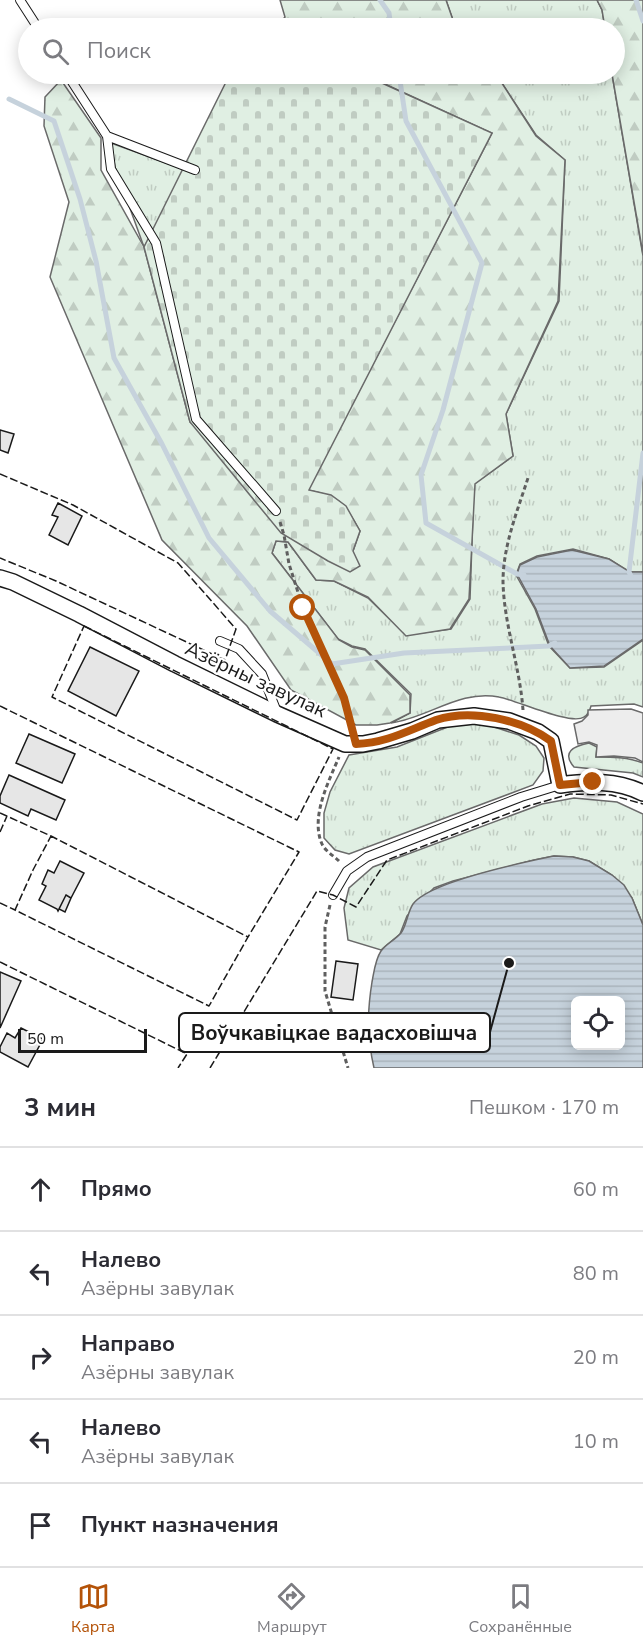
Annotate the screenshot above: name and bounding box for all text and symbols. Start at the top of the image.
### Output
search box [18,18,625,84]
icon: search [39,35,72,68]
text: Поиск [87,36,151,66]
route start [289,594,315,620]
street label: Азёрны завулак [181,635,331,724]
route end [579,768,605,794]
map controls [571,996,625,1050]
button: locate [571,996,625,1050]
callout: Воўчкавіцкае вадасховішча [179,1013,490,1052]
text: Воўчкавіцкае вадасховішча [191,1019,477,1047]
scale bar [18,1026,147,1054]
text: 50 m [27,1028,64,1050]
text: 3 мин [24,1090,96,1125]
text: Пешком · 170 m [469,1094,619,1121]
icon: ahead [24,1173,57,1206]
text: Прямо [81,1174,152,1204]
text: 60 m [573,1176,619,1203]
text: Налево [81,1245,161,1275]
icon: left [24,1257,57,1290]
text: 80 m [573,1260,619,1287]
text: Азёрны завулак [81,1275,234,1302]
text: Направо [81,1329,175,1359]
icon: right [24,1341,57,1374]
text: 20 m [573,1344,619,1371]
text: Азёрны завулак [81,1359,234,1386]
text: Налево [81,1413,161,1443]
icon: left [24,1425,57,1458]
text: 10 m [573,1428,619,1455]
text: Азёрны завулак [81,1443,234,1470]
icon: arrive [24,1509,57,1542]
text: Пункт назначения [81,1510,279,1540]
tab: Карта [71,1580,115,1638]
tab: Маршрут [257,1580,327,1638]
tab: Сохранённые [469,1580,572,1638]

